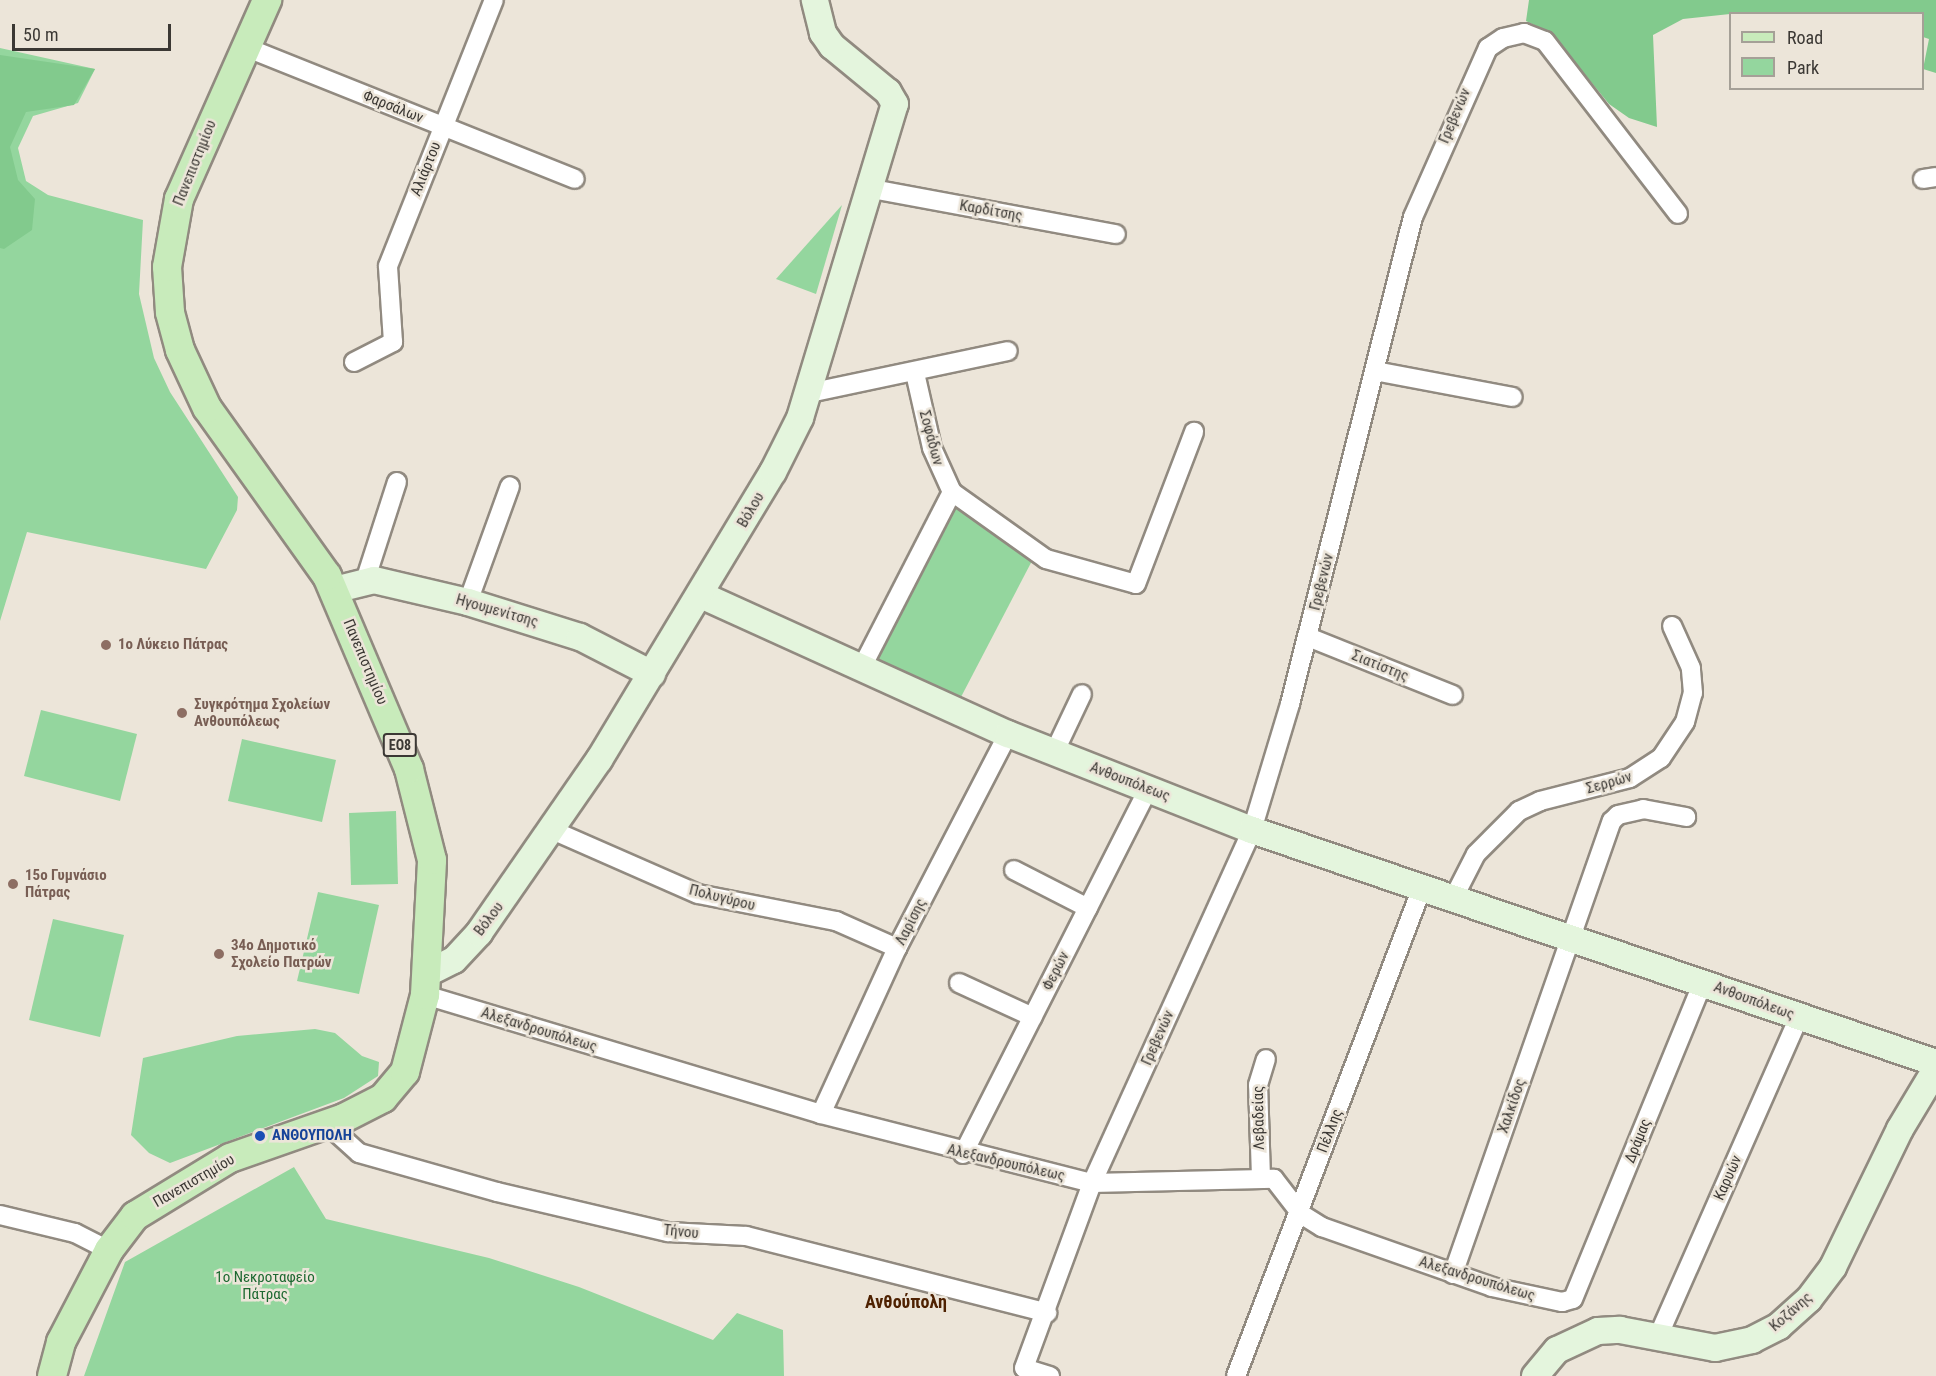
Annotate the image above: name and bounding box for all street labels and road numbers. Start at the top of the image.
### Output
street label: Γρεβενών [1435,86,1475,146]
street label: Φαρσάλων [360,87,426,127]
street label: Πανεπιστημίου [170,117,220,209]
street label: Αλιάρτου [407,139,445,199]
street label: Καρδίτσης [958,197,1024,225]
street label: Σοφάδων [915,409,947,467]
street label: Βόλου [734,489,768,531]
street label: Γρεβενών [1306,552,1338,612]
street label: Ηγουμενίτσης [454,591,540,631]
street label: Πανεπιστημίου [339,617,391,707]
street label: Σιατίστης [1349,646,1411,686]
road number: ΕΟ8 [382,734,418,756]
street label: Ανθουπόλεως [1087,758,1173,806]
street label: Σερρών [1584,768,1634,798]
street label: Πολυγύρου [687,881,757,915]
street label: Λαρίσης [892,896,930,948]
street label: Βόλου [470,899,508,939]
street label: Φερών [1039,949,1073,993]
street label: Ανθουπόλεως [1711,978,1797,1024]
street label: Αλεξανδρουπόλεως [479,1004,599,1056]
street label: Γρεβενών [1138,1008,1178,1068]
street label: Χαλκίδος [1494,1076,1530,1136]
street label: Λεβαδείας [1249,1086,1269,1150]
street label: Πέλλης [1313,1106,1347,1156]
street label: Δράμας [1621,1116,1655,1166]
street label: Αλεξανδρουπόλεως [945,1141,1067,1185]
street label: Πανεπιστημίου [150,1150,238,1212]
street label: Καρυών [1710,1153,1746,1203]
street label: Τήνου [662,1221,700,1243]
street label: Αλεξανδρουπόλεως [1417,1253,1537,1305]
street label: Κοζάνης [1766,1289,1816,1335]

